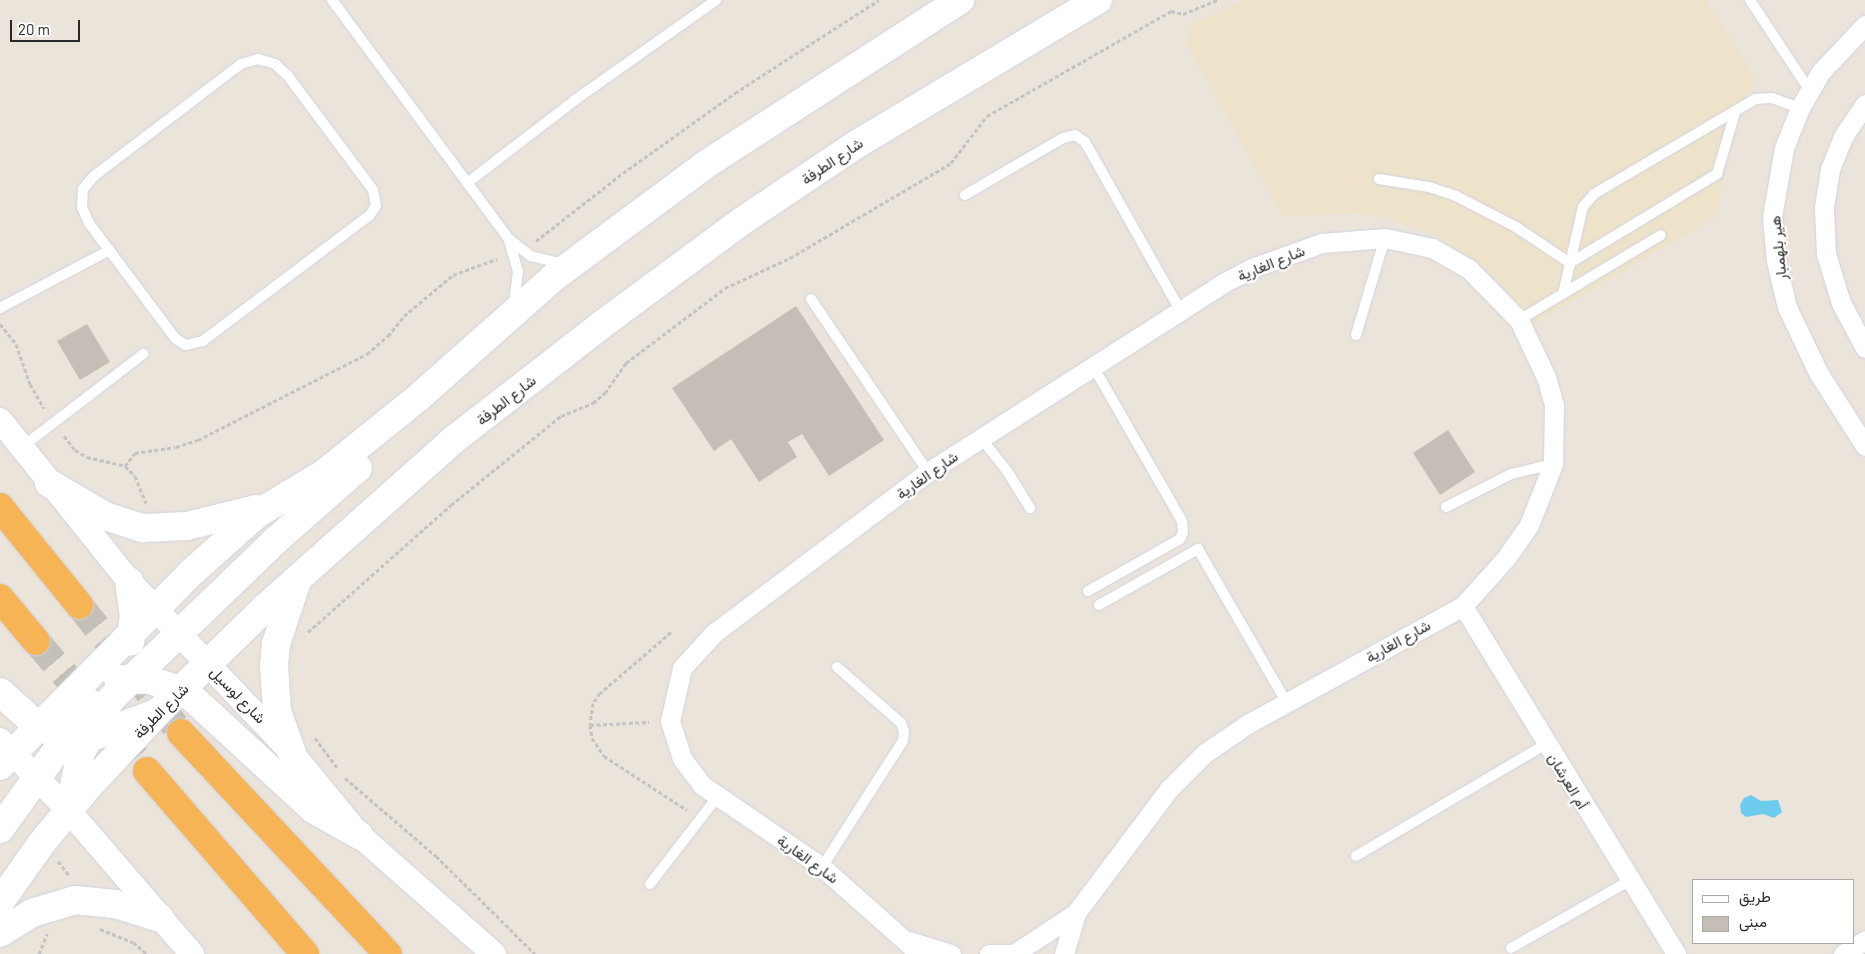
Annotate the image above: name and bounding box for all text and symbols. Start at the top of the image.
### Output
scale bar [12,10,82,42]
text: 20 m [18,20,50,38]
street label: شارع الطرفة [798,134,866,188]
street label: هير بلهمبار [1766,215,1790,281]
street label: شارع الغارية [1235,241,1307,285]
street label: شارع الطرفة [473,371,539,429]
street label: شارع الغارية [893,447,961,503]
street label: شارع الغارية [1363,616,1433,666]
street label: شارع لوسيل [207,663,269,727]
street label: شارع الطرفة [130,680,192,742]
street label: أم العرشان [1544,750,1592,812]
street label: شارع الغارية [774,831,842,887]
legend [1692,879,1855,944]
text: طريق [1739,887,1771,905]
text: مبنى [1739,912,1767,930]

